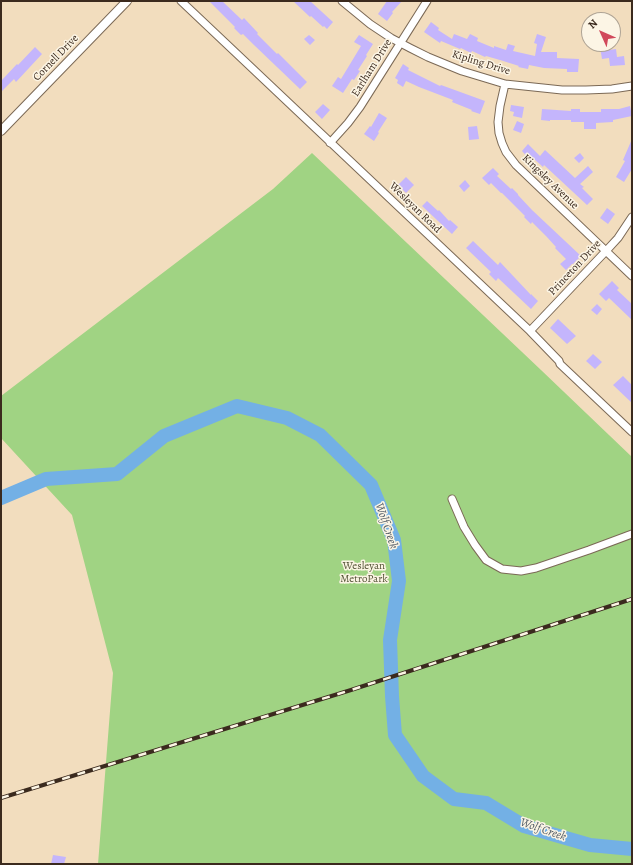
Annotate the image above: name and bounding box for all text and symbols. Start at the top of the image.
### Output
north arrow [581,12,621,52]
text: N [585,16,601,32]
street label: Cornell Drive [31,32,81,84]
street label: Earlham Drive [349,37,395,99]
street label: Kipling Drive [450,48,512,78]
street label: Kingsley Avenue [519,152,581,212]
street label: Wesleyan Road [386,180,444,236]
street label: Princeton Drive [546,238,604,298]
water label: Wolf Creek [371,501,401,551]
park label: Wesleyan MetroPark [340,559,388,585]
water label: Wolf Creek [518,815,568,845]

